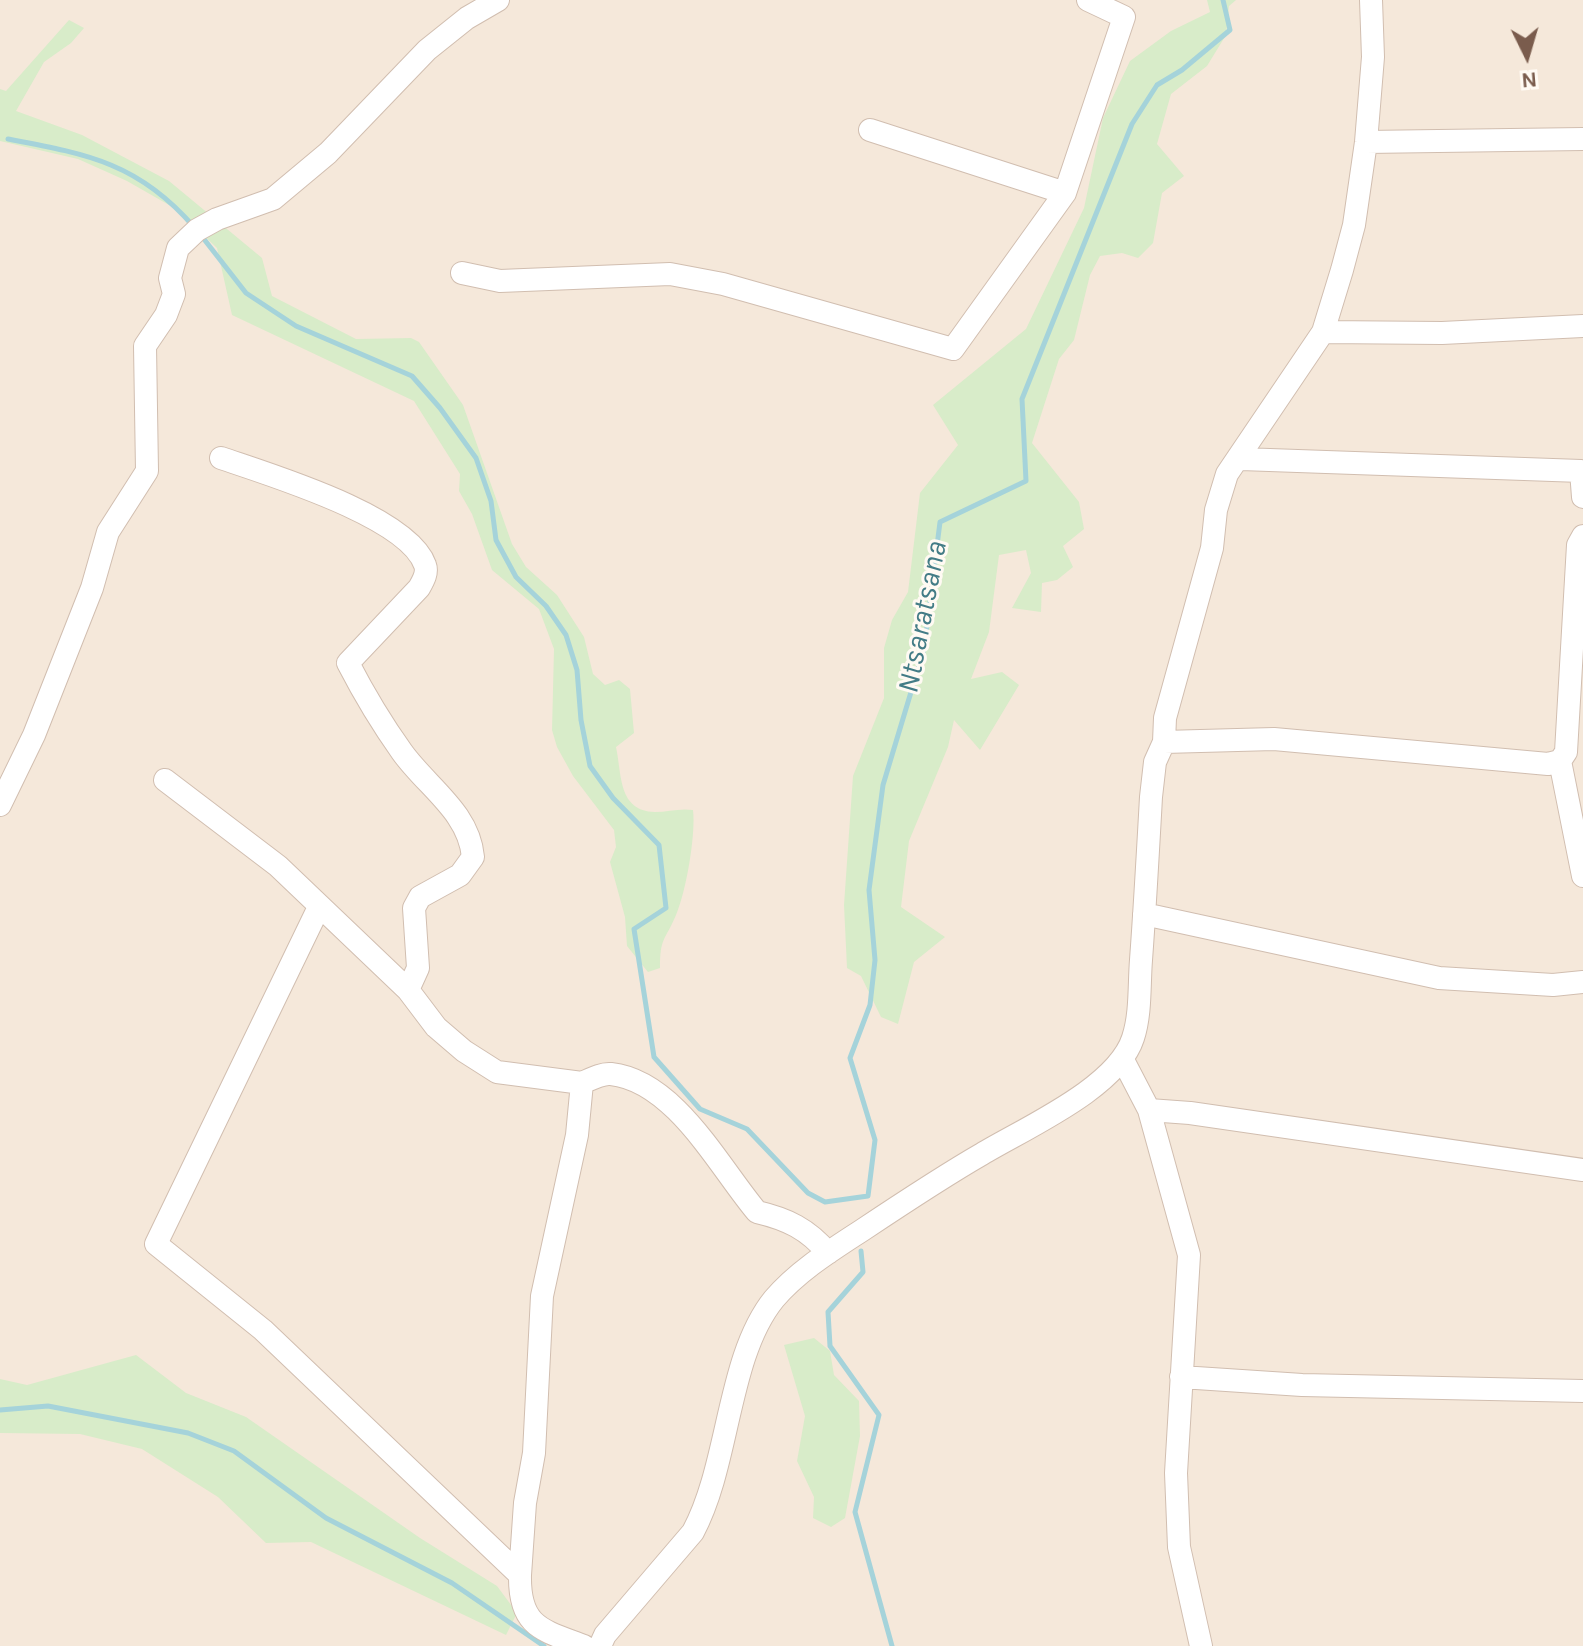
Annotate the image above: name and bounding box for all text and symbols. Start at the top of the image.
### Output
north arrow [1487,16,1567,96]
text: N [1520,66,1538,94]
water label: Ntsaratsana [891,538,955,696]

